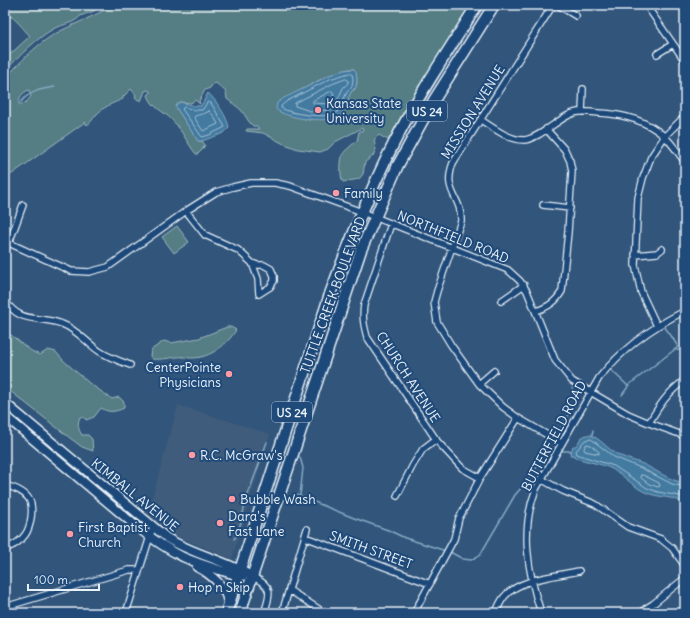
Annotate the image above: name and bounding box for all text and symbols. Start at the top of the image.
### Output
street label: MISSION AVENUE [437,62,509,162]
place label: Kansas State University [326,95,401,127]
road number: US 24 [407,101,447,121]
marker: Kansas State University [313,105,323,115]
place label: Family [344,185,383,202]
marker: Family [331,188,341,198]
street label: NORTHFIELD ROAD [395,207,511,267]
street label: TUTTLE CREEK BOULEVARD [297,214,369,376]
street label: CHURCH AVENUE [372,328,444,426]
place label: CenterPointe Physicians [146,359,221,391]
marker: CenterPointe Physicians [224,369,234,379]
street label: BUTTERFIELD ROAD [518,378,590,494]
road number: US 24 [272,402,312,422]
place label: R.C. McGraw's [200,447,283,464]
marker: R.C. McGraw's [187,450,197,460]
street label: KIMBALL AVENUE [88,455,182,536]
place label: Bubble Wash [240,491,316,508]
marker: Bubble Wash [227,494,237,504]
place label: Dara's Fast Lane [228,508,285,540]
marker: Dara's Fast Lane [215,518,225,528]
place label: First Baptist Church [78,519,148,551]
street label: SMITH STREET [327,527,415,573]
marker: First Baptist Church [65,529,75,539]
scale bar [28,566,99,592]
text: 100 m [34,572,68,587]
place label: Hop n Skip [188,579,250,596]
marker: Hop n Skip [175,582,185,592]

